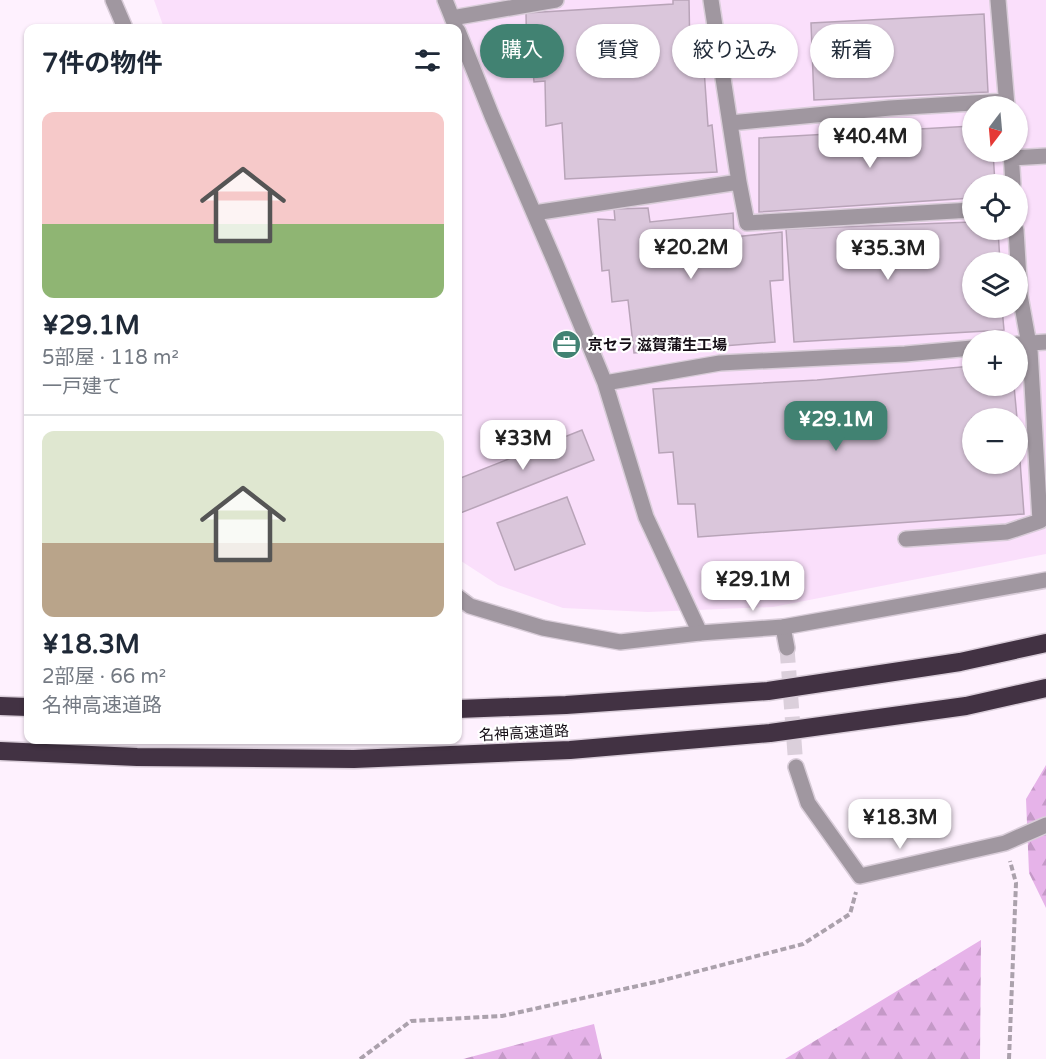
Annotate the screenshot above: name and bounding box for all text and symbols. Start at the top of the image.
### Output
chip: 購入 [480,24,564,78]
chip: 賃貸 [576,24,660,78]
chip: 絞り込み [672,24,798,78]
chip: 新着 [810,24,894,78]
icon: filters [411,44,444,77]
text: 7件の物件 [42,48,162,79]
north arrow [962,96,1028,162]
map controls [962,96,1028,474]
pin: ¥40.4M [821,118,919,169]
text: ¥40.4M [833,125,907,149]
icon: home [189,151,297,259]
button: locate [962,174,1028,240]
pin: ¥20.2M [642,229,740,280]
pin: ¥35.3M [839,230,937,281]
text: ¥20.2M [653,236,729,260]
text: ¥35.3M [850,237,926,261]
button: layers [962,252,1028,318]
text: ¥29.1M [42,310,140,341]
office icon: 京セラ 滋賀蒲生工場 [551,329,583,361]
button: + [962,330,1028,396]
place label: 京セラ 滋賀蒲生工場 [588,336,727,354]
text: 5部屋 · 118 m² [42,346,179,370]
text: 一戸建て [42,375,122,399]
pin: ¥29.1M [787,401,885,452]
text: ¥29.1M [798,408,874,432]
button: − [962,408,1028,474]
pin: ¥33M [487,420,559,471]
text: ¥33M [494,427,552,451]
icon: home [189,470,297,578]
pin: ¥29.1M [704,561,802,612]
text: ¥29.1M [715,568,791,592]
text: ¥18.3M [42,629,140,660]
text: 2部屋 · 66 m² [42,665,166,689]
text: 名神高速道路 [42,694,162,718]
street label: 名神高速道路 [479,722,569,744]
pin: ¥18.3M [851,799,949,850]
text: ¥18.3M [862,806,938,830]

